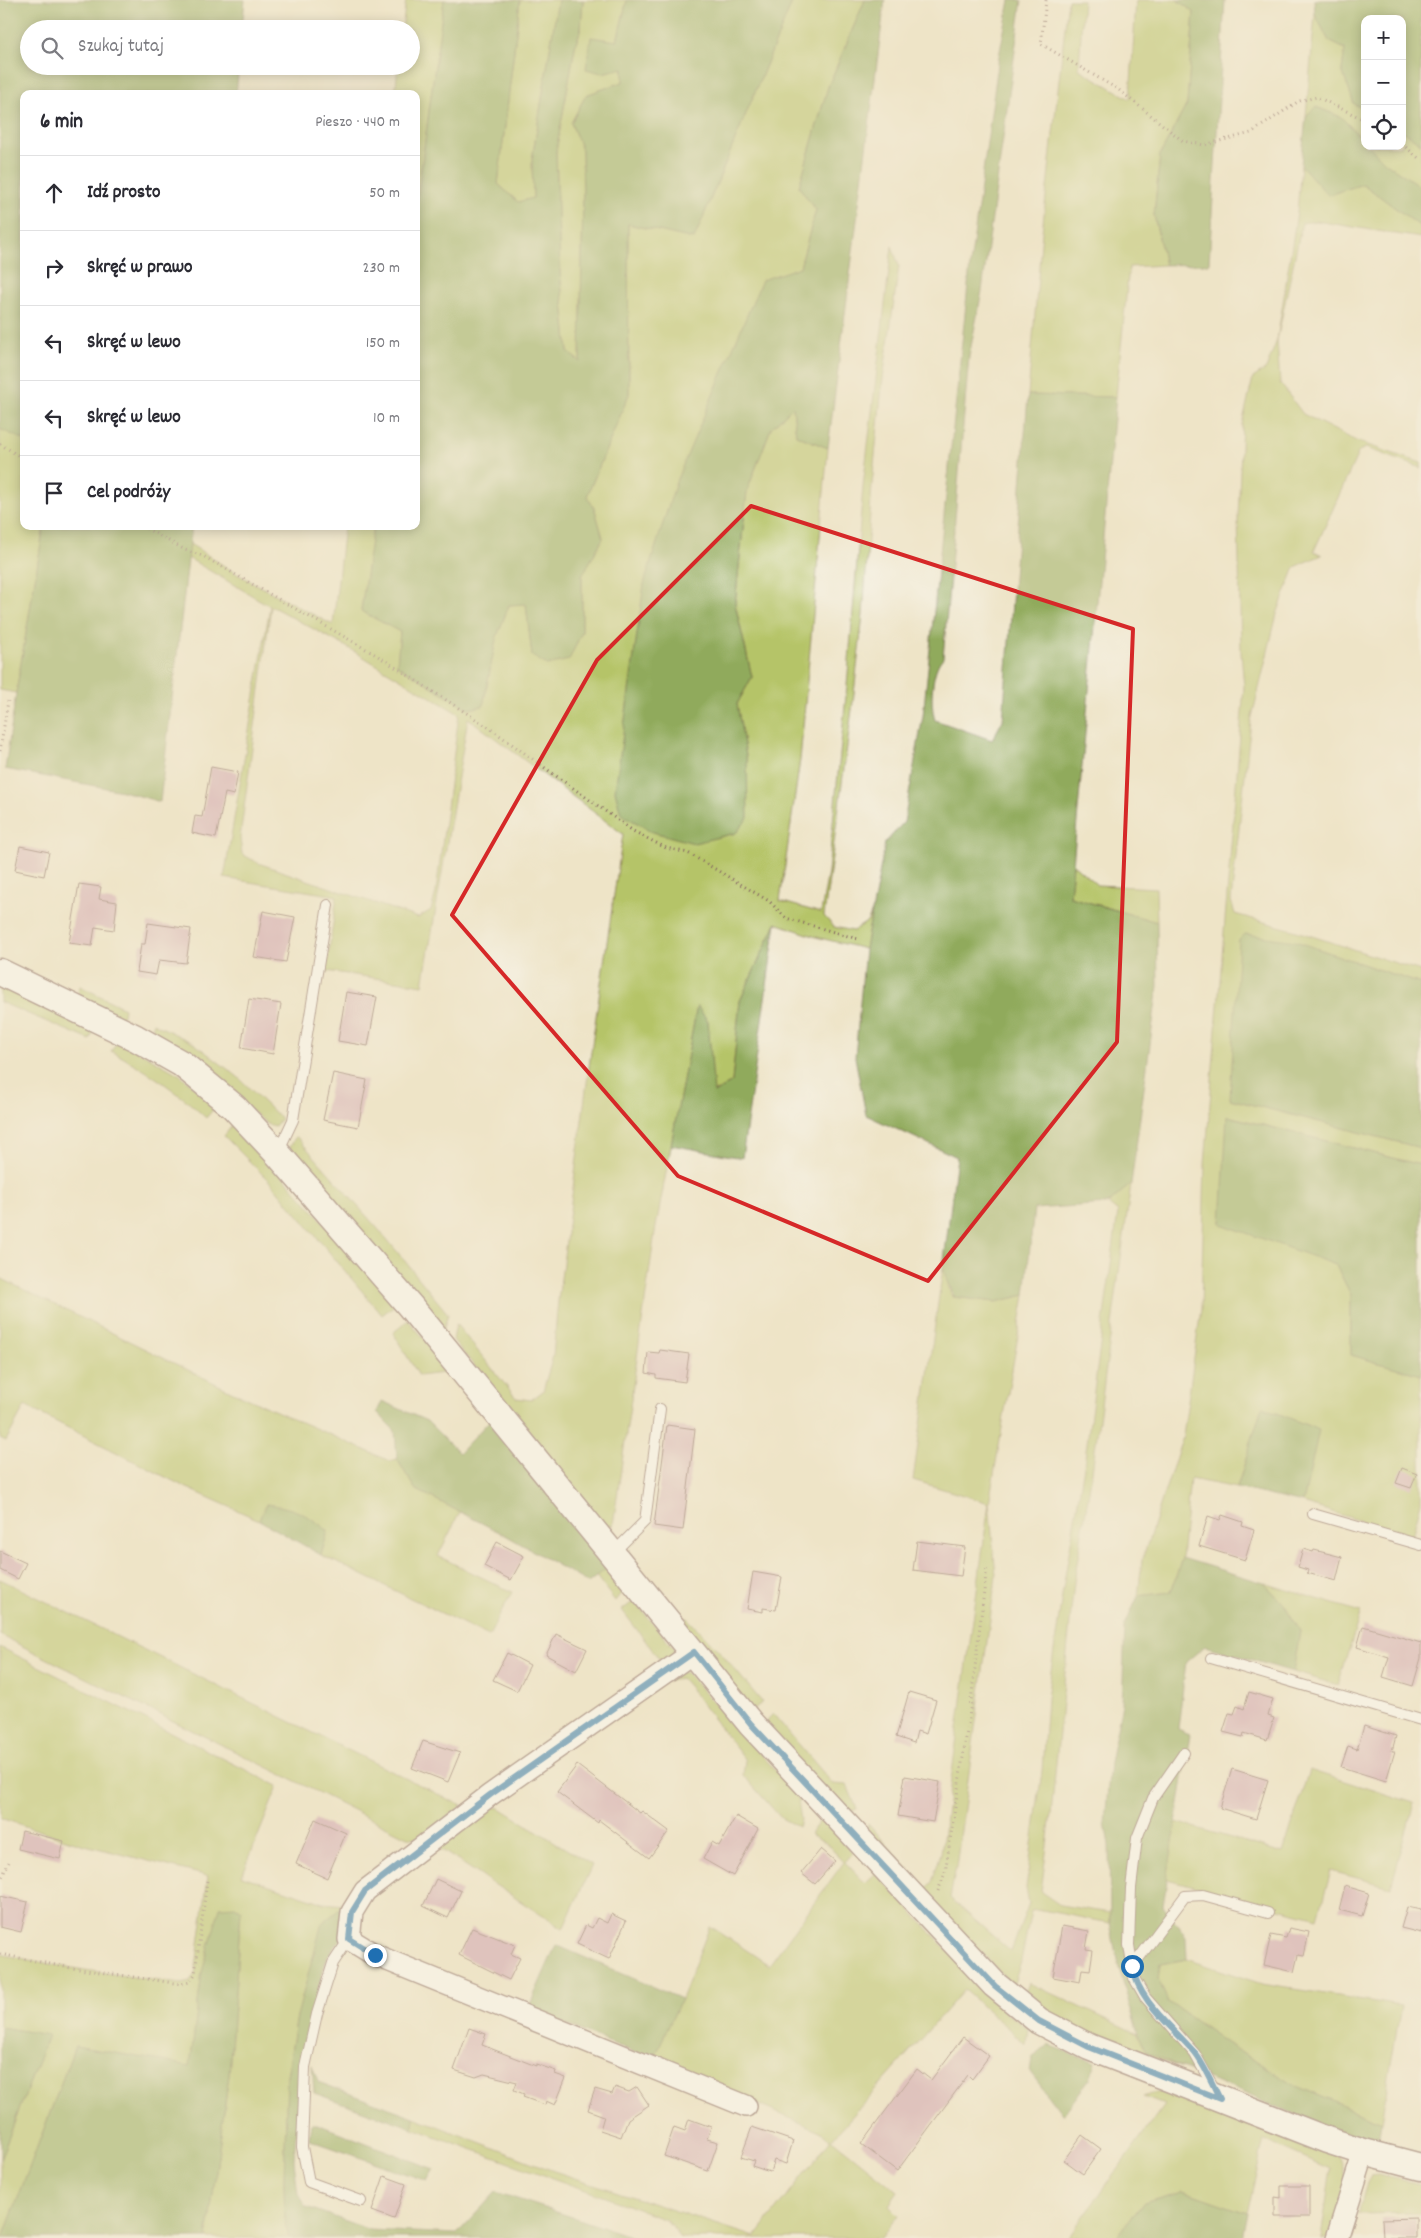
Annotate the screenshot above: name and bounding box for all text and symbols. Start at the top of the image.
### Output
map controls [1361,15,1406,150]
button: + [1361,15,1406,60]
search box [20,20,420,75]
icon: search [38,34,66,62]
text: Szukaj tutaj [78,34,164,61]
button: − [1361,60,1406,105]
button: locate [1361,105,1406,150]
text: 6 min [40,108,83,138]
text: Pieszo · 440 m [315,111,400,134]
icon: ahead [40,179,68,207]
text: Idź prosto [87,180,160,207]
text: 50 m [369,182,400,205]
icon: right [40,254,68,282]
text: Skręć w prawo [87,255,193,282]
text: 230 m [363,257,400,280]
icon: left [40,329,68,357]
text: Skręć w lewo [87,330,181,357]
text: 150 m [366,332,400,355]
icon: left [40,404,68,432]
text: Skręć w lewo [87,405,181,432]
text: 10 m [373,407,400,430]
icon: arrive [40,479,68,507]
text: Cel podróży [87,480,170,507]
route end [364,1944,387,1967]
route start [1121,1955,1144,1978]

